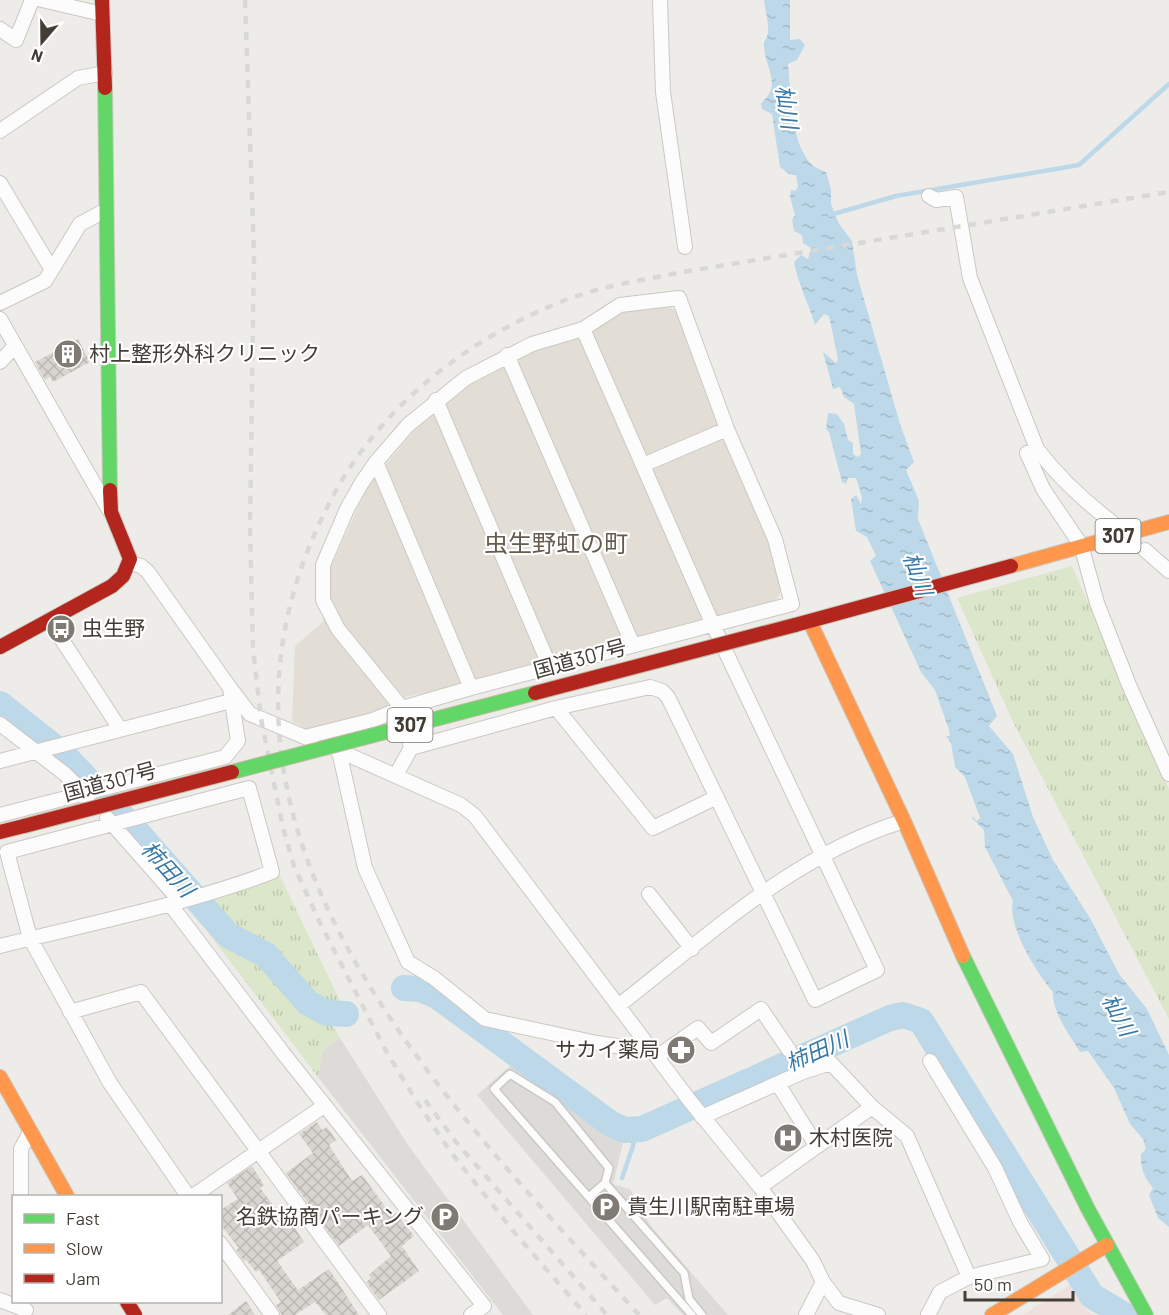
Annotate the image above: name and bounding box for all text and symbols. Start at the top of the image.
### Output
north arrow [12,12,72,72]
text: N [28,46,45,67]
water label: 杣川 [772,83,805,133]
building icon: 村上整形外科クリニック [52,338,84,370]
place label: 村上整形外科クリニック [89,340,320,365]
road number: 307 [1096,519,1140,553]
district label: 虫生野虹の町 [484,528,628,557]
water label: 杣川 [899,549,939,601]
bus stop icon: 虫生野 [45,613,77,645]
place label: 虫生野 [82,615,145,640]
street label: 国道307号 [530,633,629,682]
road number: 307 [388,708,432,742]
street label: 国道307号 [60,756,159,805]
water label: 柿田川 [137,835,202,903]
water label: 杣川 [1098,989,1143,1042]
water label: 柿田川 [781,1024,854,1075]
pharmacy icon: サカイ薬局 [665,1034,697,1066]
place label: サカイ薬局 [555,1036,660,1061]
hospital icon: 木村医院 [772,1122,804,1154]
place label: 木村医院 [809,1124,893,1149]
parking icon: 貴生川駅南駐車場 [590,1191,622,1223]
place label: 貴生川駅南駐車場 [627,1193,795,1218]
legend [12,1195,222,1303]
parking icon: 名鉄協商パーキング [429,1201,461,1233]
place label: 名鉄協商パーキング [236,1203,424,1228]
text: Fast [66,1207,100,1229]
text: Slow [66,1237,103,1259]
scale bar [965,1264,1073,1302]
text: Jam [66,1267,100,1289]
text: 50 m [974,1273,1012,1295]

